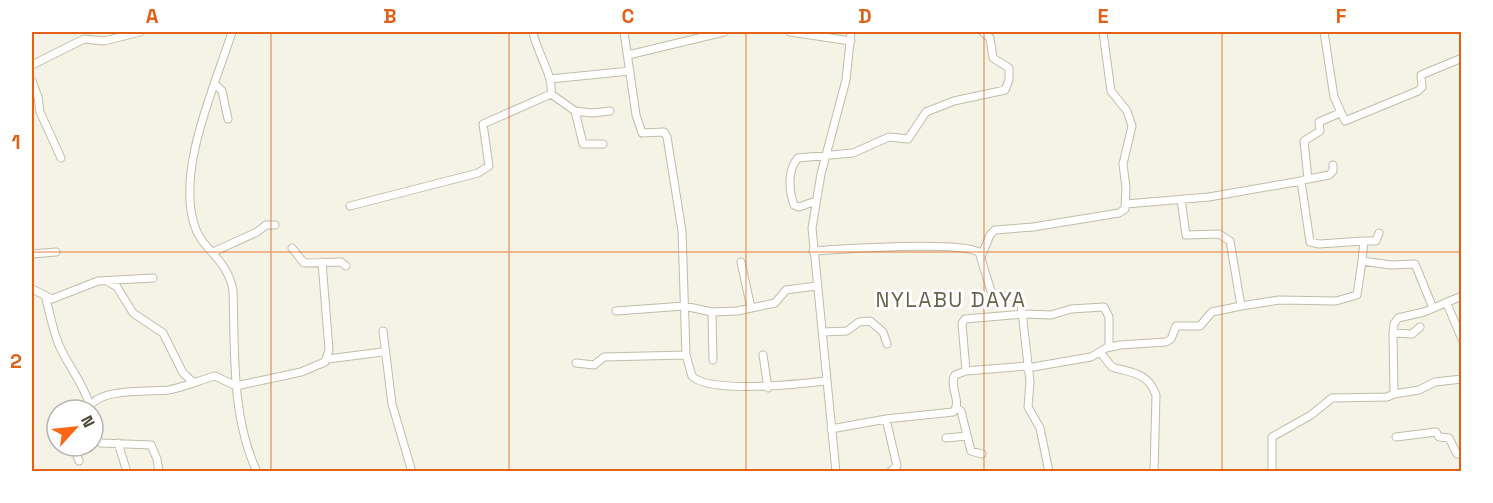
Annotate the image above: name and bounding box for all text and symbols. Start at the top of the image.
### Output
text: A [146,3,159,29]
text: B [383,3,397,29]
text: C [622,3,635,29]
text: D [858,3,872,29]
text: E [1097,3,1109,29]
text: F [1336,3,1347,29]
text: 1 [11,129,21,155]
district label: NYLABU DAYA [875,286,1027,313]
text: 2 [10,348,22,374]
north arrow [45,398,105,458]
text: N [76,412,100,431]

